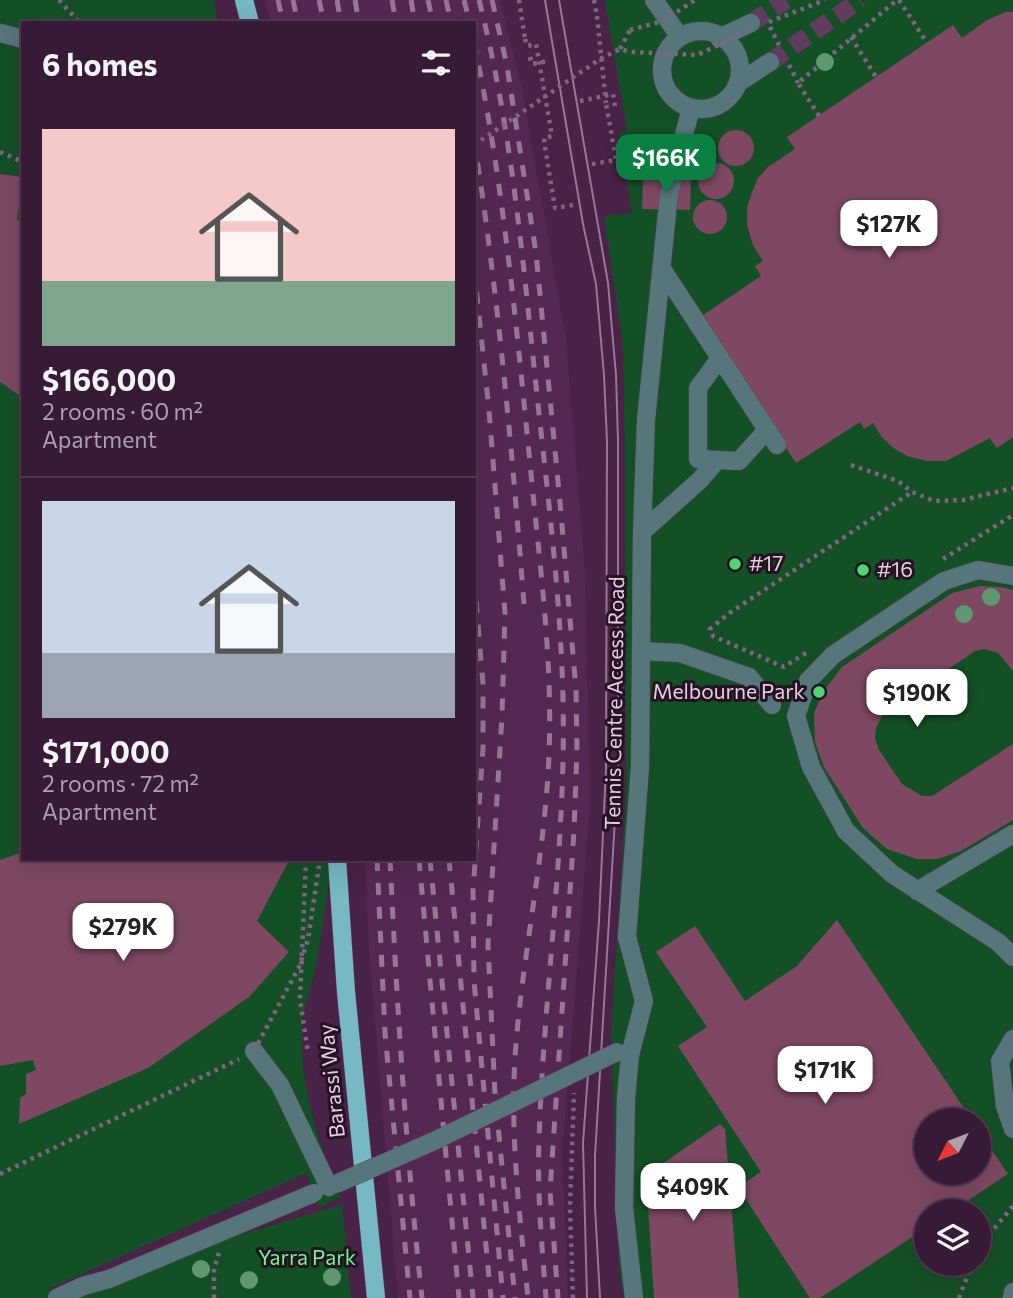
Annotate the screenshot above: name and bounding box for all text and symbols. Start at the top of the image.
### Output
icon: filters [417,44,455,82]
text: 6 homes [42,45,157,82]
pin: $166K [617,134,715,194]
text: $166K [632,143,700,171]
icon: home [186,174,312,300]
pin: $127K [840,201,938,260]
text: $127K [856,209,922,237]
text: $166,000 [42,360,176,397]
text: 2 rooms · 60 m² [42,397,203,425]
text: Apartment [42,425,157,453]
icon: home [186,546,312,672]
place label: #17 [749,550,783,575]
marker: #17 [727,556,743,572]
place label: #16 [877,556,913,581]
marker: #16 [855,562,871,578]
street label: Tennis Centre Access Road [599,576,628,830]
pin: $190K [868,670,966,729]
place label: Melbourne Park [652,678,805,703]
text: $190K [882,678,952,706]
marker: Melbourne Park [811,684,827,700]
text: $171,000 [42,732,170,769]
text: 2 rooms · 72 m² [42,769,199,797]
text: Apartment [42,797,157,825]
pin: $279K [74,904,172,963]
text: $279K [89,912,157,940]
street label: Barassi Way [312,1023,349,1139]
pin: $171K [776,1046,874,1106]
text: $171K [794,1055,856,1083]
north arrow [914,1108,990,1185]
map controls [914,1108,991,1276]
pin: $409K [644,1164,742,1223]
text: $409K [657,1172,729,1200]
button: layers [914,1199,991,1276]
park label: Yarra Park [258,1244,356,1269]

